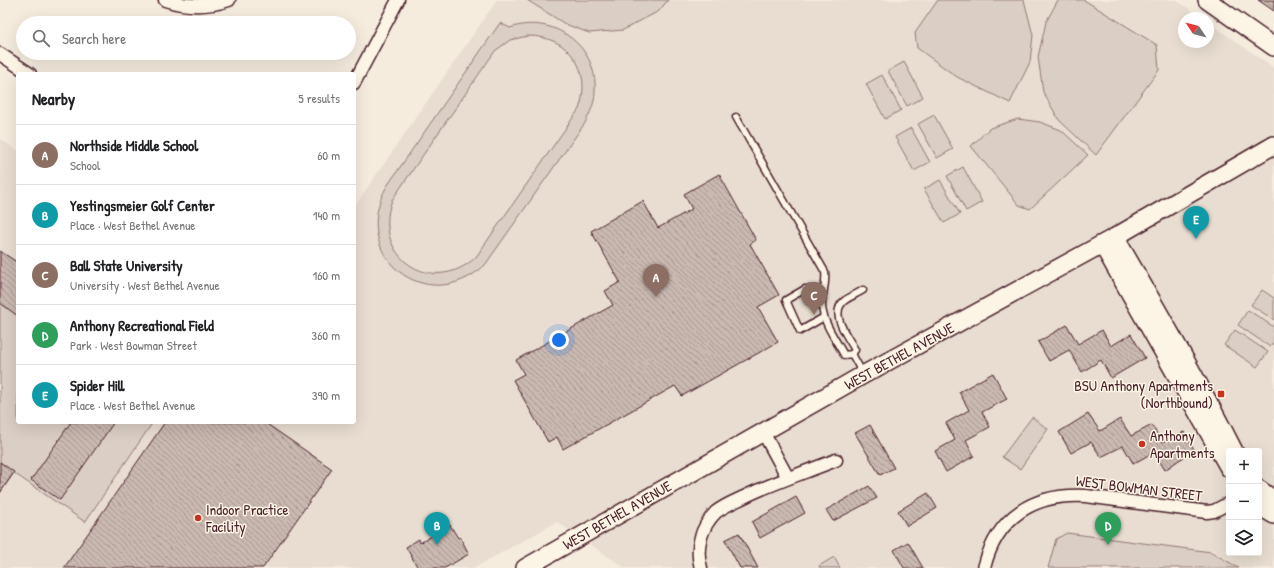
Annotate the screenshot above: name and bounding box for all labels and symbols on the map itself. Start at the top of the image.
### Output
north arrow [1178,12,1214,48]
pin: E [1183,206,1209,239]
pin: A [643,264,669,297]
pin: C [801,282,827,315]
street label: WEST BETHEL AVENUE [840,317,958,395]
your location [549,330,569,350]
place label: BSU Anthony Apartments (Northbound) [1074,375,1213,413]
marker: BSU Anthony Apartments (Northbound) [1216,389,1226,399]
place label: Anthony Apartments [1150,425,1215,463]
marker: Anthony Apartments [1137,439,1147,449]
street label: WEST BOWMAN STREET [1075,470,1204,506]
street label: WEST BETHEL AVENUE [559,475,676,555]
place label: Indoor Practice Facility [205,499,289,537]
pin: B [424,512,450,545]
pin: D [1095,512,1121,545]
marker: Indoor Practice Facility [193,513,203,523]

